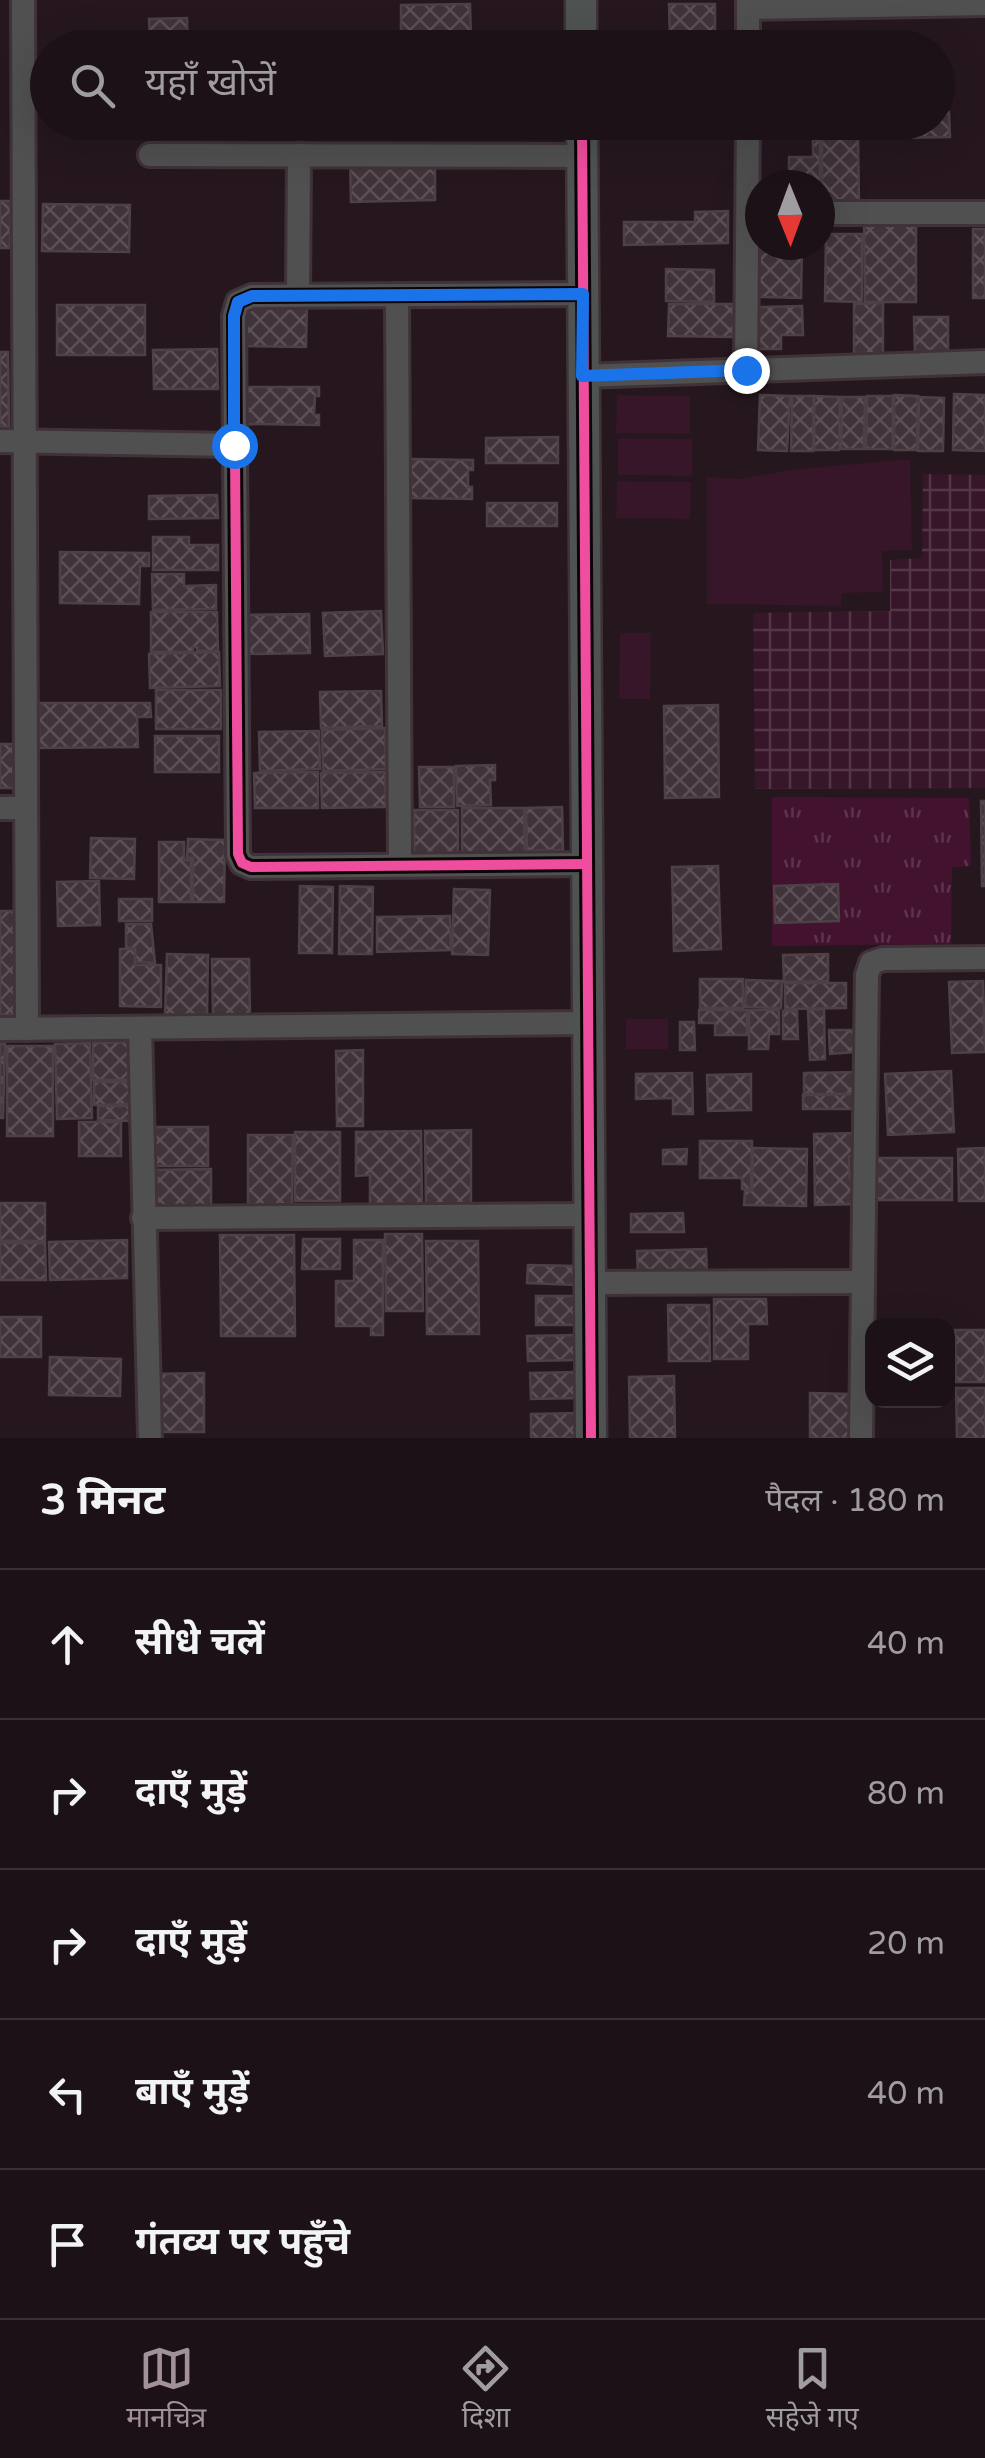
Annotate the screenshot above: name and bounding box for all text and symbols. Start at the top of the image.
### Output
search box [30,30,955,140]
icon: search [65,58,120,113]
text: यहाँ खोजें [145,60,276,106]
north arrow [745,170,835,260]
route end [724,348,770,394]
route start [212,423,258,469]
map controls [865,1318,955,1408]
button: layers [865,1318,955,1408]
text: 3 मिनट [40,1475,165,1526]
text: पैदल · 180 m [765,1482,945,1520]
icon: ahead [40,1617,95,1672]
text: सीधे चलें [135,1619,265,1665]
text: 40 m [867,1625,945,1663]
icon: right [40,1767,95,1822]
text: दाएँ मुड़ें [135,1769,247,1815]
text: 80 m [867,1775,945,1813]
icon: right [40,1917,95,1972]
text: दाएँ मुड़ें [135,1919,247,1965]
text: 20 m [867,1925,945,1963]
icon: left [40,2067,95,2122]
text: बाएँ मुड़ें [135,2069,249,2115]
text: 40 m [867,2075,945,2113]
icon: arrive [40,2217,95,2272]
text: गंतव्य पर पहुँचे [135,2219,350,2265]
tab: मानचित्र [126,2341,206,2438]
tab: दिशा [458,2341,513,2438]
tab: सहेजे गए [766,2341,859,2438]

